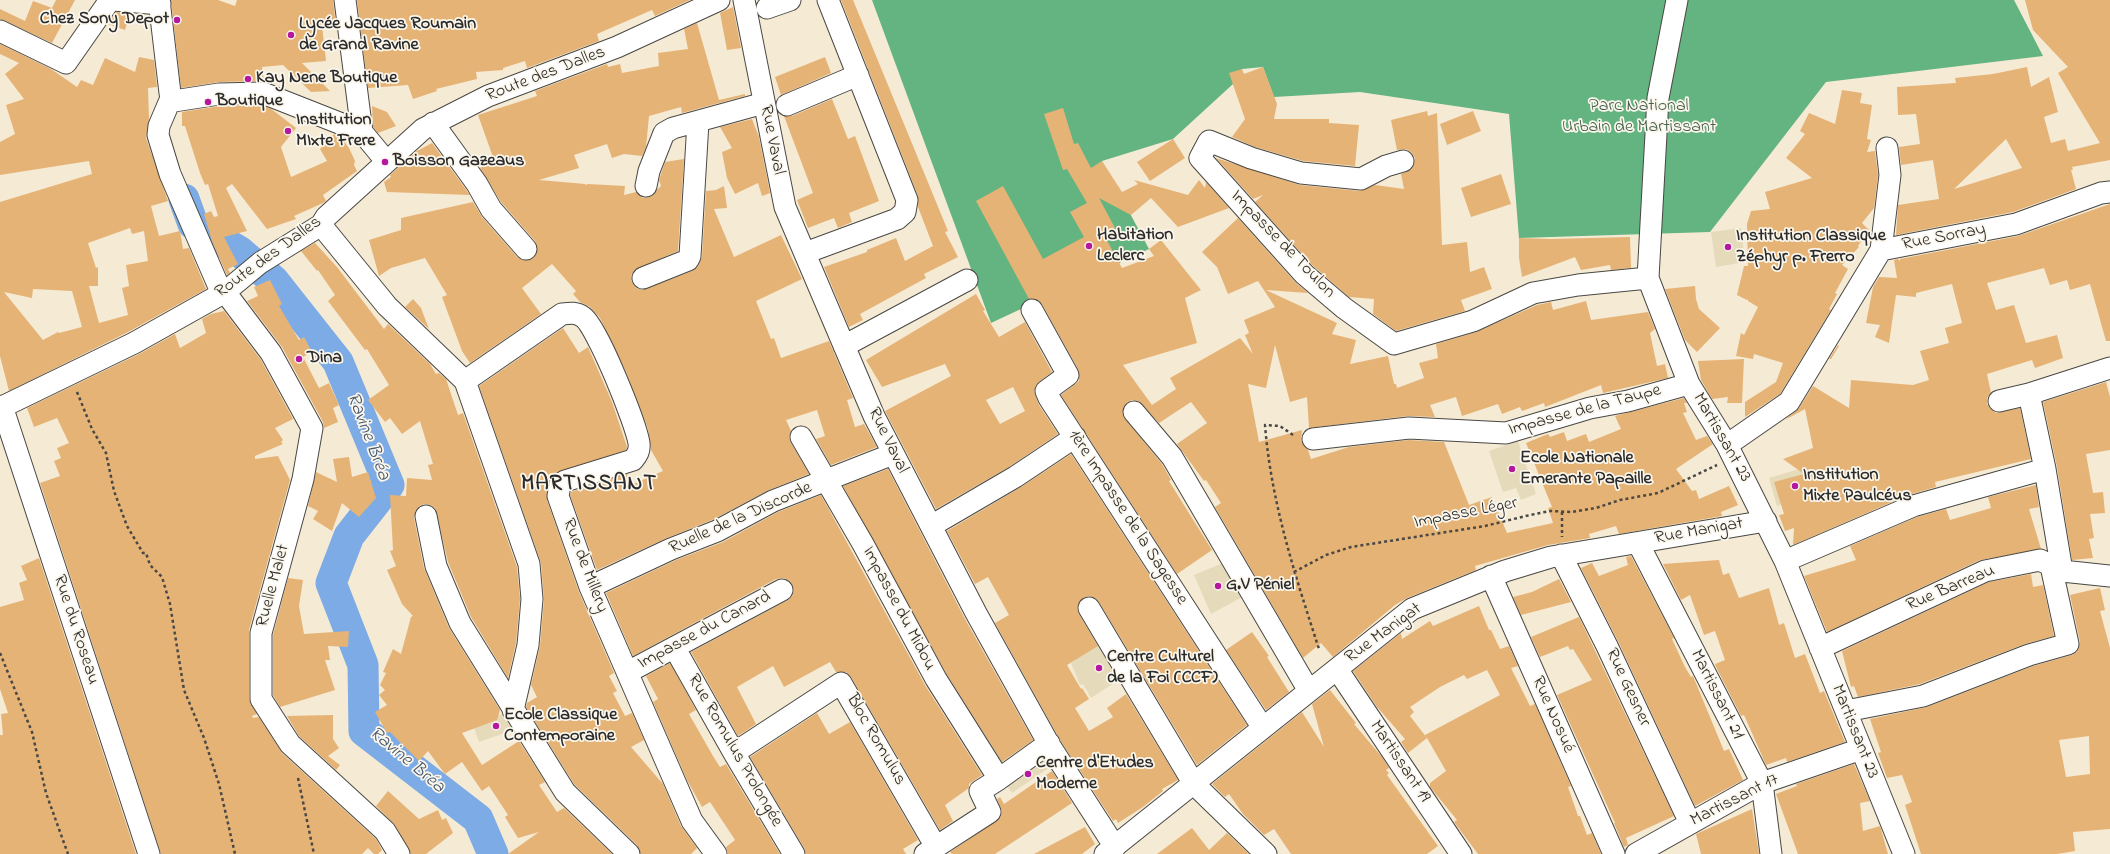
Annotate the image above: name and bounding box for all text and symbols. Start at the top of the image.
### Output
place label: Chez Sony Depot [40,9,169,31]
place label: Lycée Jacques Roumain de Grand Ravine [299,14,476,56]
marker: Chez Sony Depot [172,15,182,25]
marker: Lycée Jacques Roumain de Grand Ravine [286,30,296,40]
street label: Route des Dalles [483,42,609,108]
place label: Kay Nene Boutique [256,68,397,90]
marker: Kay Nene Boutique [243,74,253,84]
place label: Boutique [216,91,283,113]
park label: Parc National Urbain de Martissant [1562,96,1716,138]
marker: Boutique [203,97,213,107]
street label: Rue Vaval [754,103,788,177]
place label: Institution MIxte Frere [296,110,375,152]
marker: Institution MIxte Frere [283,126,293,136]
place label: Boisson Gazeaus [393,151,525,173]
marker: Boisson Gazeaus [380,157,390,167]
street label: Impasse de Toulon [1225,187,1339,303]
street label: Route des Dalles [212,212,326,304]
street label: Rue Sorray [1900,219,1988,257]
place label: Habitation Leclerc [1097,225,1173,268]
place label: Institution Classique Zéphyr p. Frerro [1736,226,1886,268]
marker: Habitation Leclerc [1084,241,1094,251]
marker: Institution Classique Zéphyr p. Frerro [1723,242,1733,252]
place label: Dina [307,348,342,370]
marker: Dina [294,354,304,364]
street label: Impasse de la Taupe [1507,380,1663,442]
water label: Ravine Bréa [340,390,394,484]
street label: Martissant 23 [1687,390,1755,486]
street label: Rue Vaval [862,405,912,477]
street label: 1ère Impasse de la Sagesse [1062,426,1192,610]
place label: Ecole Nationale Emerante Papaille [1520,448,1652,490]
marker: Ecole Nationale Emerante Papaille [1507,464,1517,474]
place label: Institution Mixte Paulcéus [1803,465,1912,508]
district label: MARTISSANT [521,472,657,498]
street label: Ruelle de la Discorde [666,478,816,560]
marker: Institution Mixte Paulcéus [1790,481,1800,491]
street label: Impasse Léger [1412,493,1520,535]
street label: Rue Manigat [1653,514,1745,550]
street label: Rue de Millery [556,516,612,616]
street label: Ruelle Malet [253,542,295,630]
street label: Impasse du Midou [856,543,940,675]
street label: Rue Barreau [1904,561,1998,617]
street label: Rue du Roseau [47,572,103,688]
place label: G.V Péniel [1226,575,1295,597]
marker: G.V Péniel [1213,581,1223,591]
street label: Impasse du Canard [635,587,775,675]
street label: Rue Manigat [1341,599,1427,669]
street label: Rue Gesner [1600,645,1654,731]
place label: Centre Culturel de la Foi (CCF) [1107,647,1218,690]
street label: Martissant 21 [1684,647,1748,743]
marker: Centre Culturel de la Foi (CCF) [1094,663,1104,673]
street label: Rue Romulus Prolongée [682,671,786,831]
street label: Rue Nosué [1526,673,1578,757]
street label: Martissant 23 [1825,682,1883,782]
street label: Bloc Romulus [840,690,910,790]
place label: Ecole Classique Contemporaine [504,705,617,748]
street label: Martissant 19 [1364,717,1434,807]
marker: Ecole Classique Contemporaine [491,721,501,731]
water label: Ravine Bréa [364,723,448,799]
place label: Centre d'Etudes Moderne [1036,753,1154,796]
marker: Centre d'Etudes Moderne [1023,769,1033,779]
street label: Martissant 17 [1687,770,1783,832]

